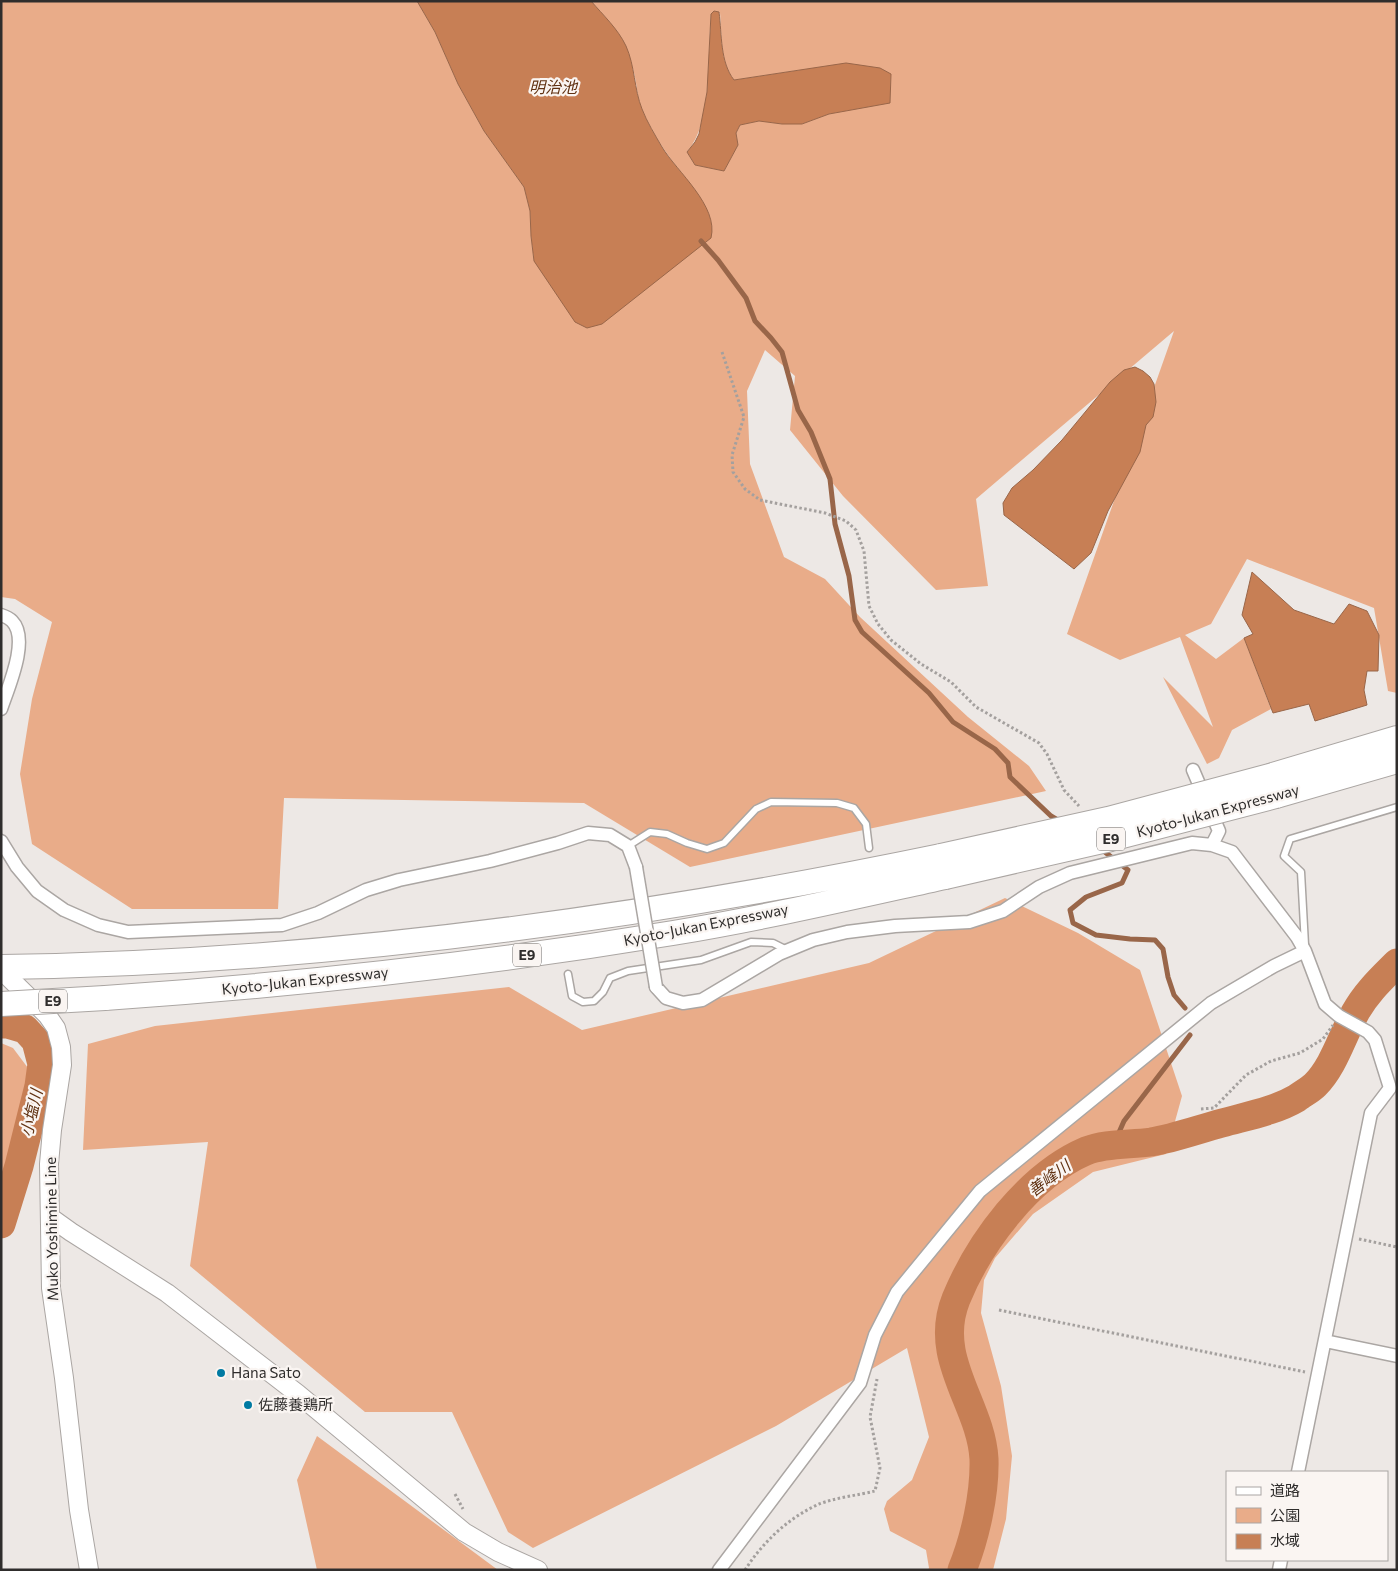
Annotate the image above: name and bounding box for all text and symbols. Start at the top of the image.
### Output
water label: 明治池 [529,77,579,96]
street label: Kyoto-Jukan Expressway [1134,780,1301,840]
road number: E9 [1097,828,1125,851]
street label: Kyoto-Jukan Expressway [622,899,790,949]
road number: E9 [513,944,541,966]
street label: Kyoto-Jukan Expressway [221,962,389,998]
road number: E9 [39,989,67,1012]
water label: 小塩川 [16,1085,46,1138]
water label: 善峰川 [1024,1154,1075,1200]
street label: Muko Yoshimine Line [41,1157,61,1301]
place label: Hana Sato [231,1363,301,1381]
marker: Hana Sato [215,1367,227,1379]
place label: 佐藤養鶏所 [258,1395,333,1413]
marker: 佐藤養鶏所 [242,1399,254,1411]
legend [1226,1471,1388,1561]
text: 道路 [1270,1481,1300,1499]
text: 公園 [1270,1506,1300,1524]
text: 水域 [1270,1531,1300,1549]

